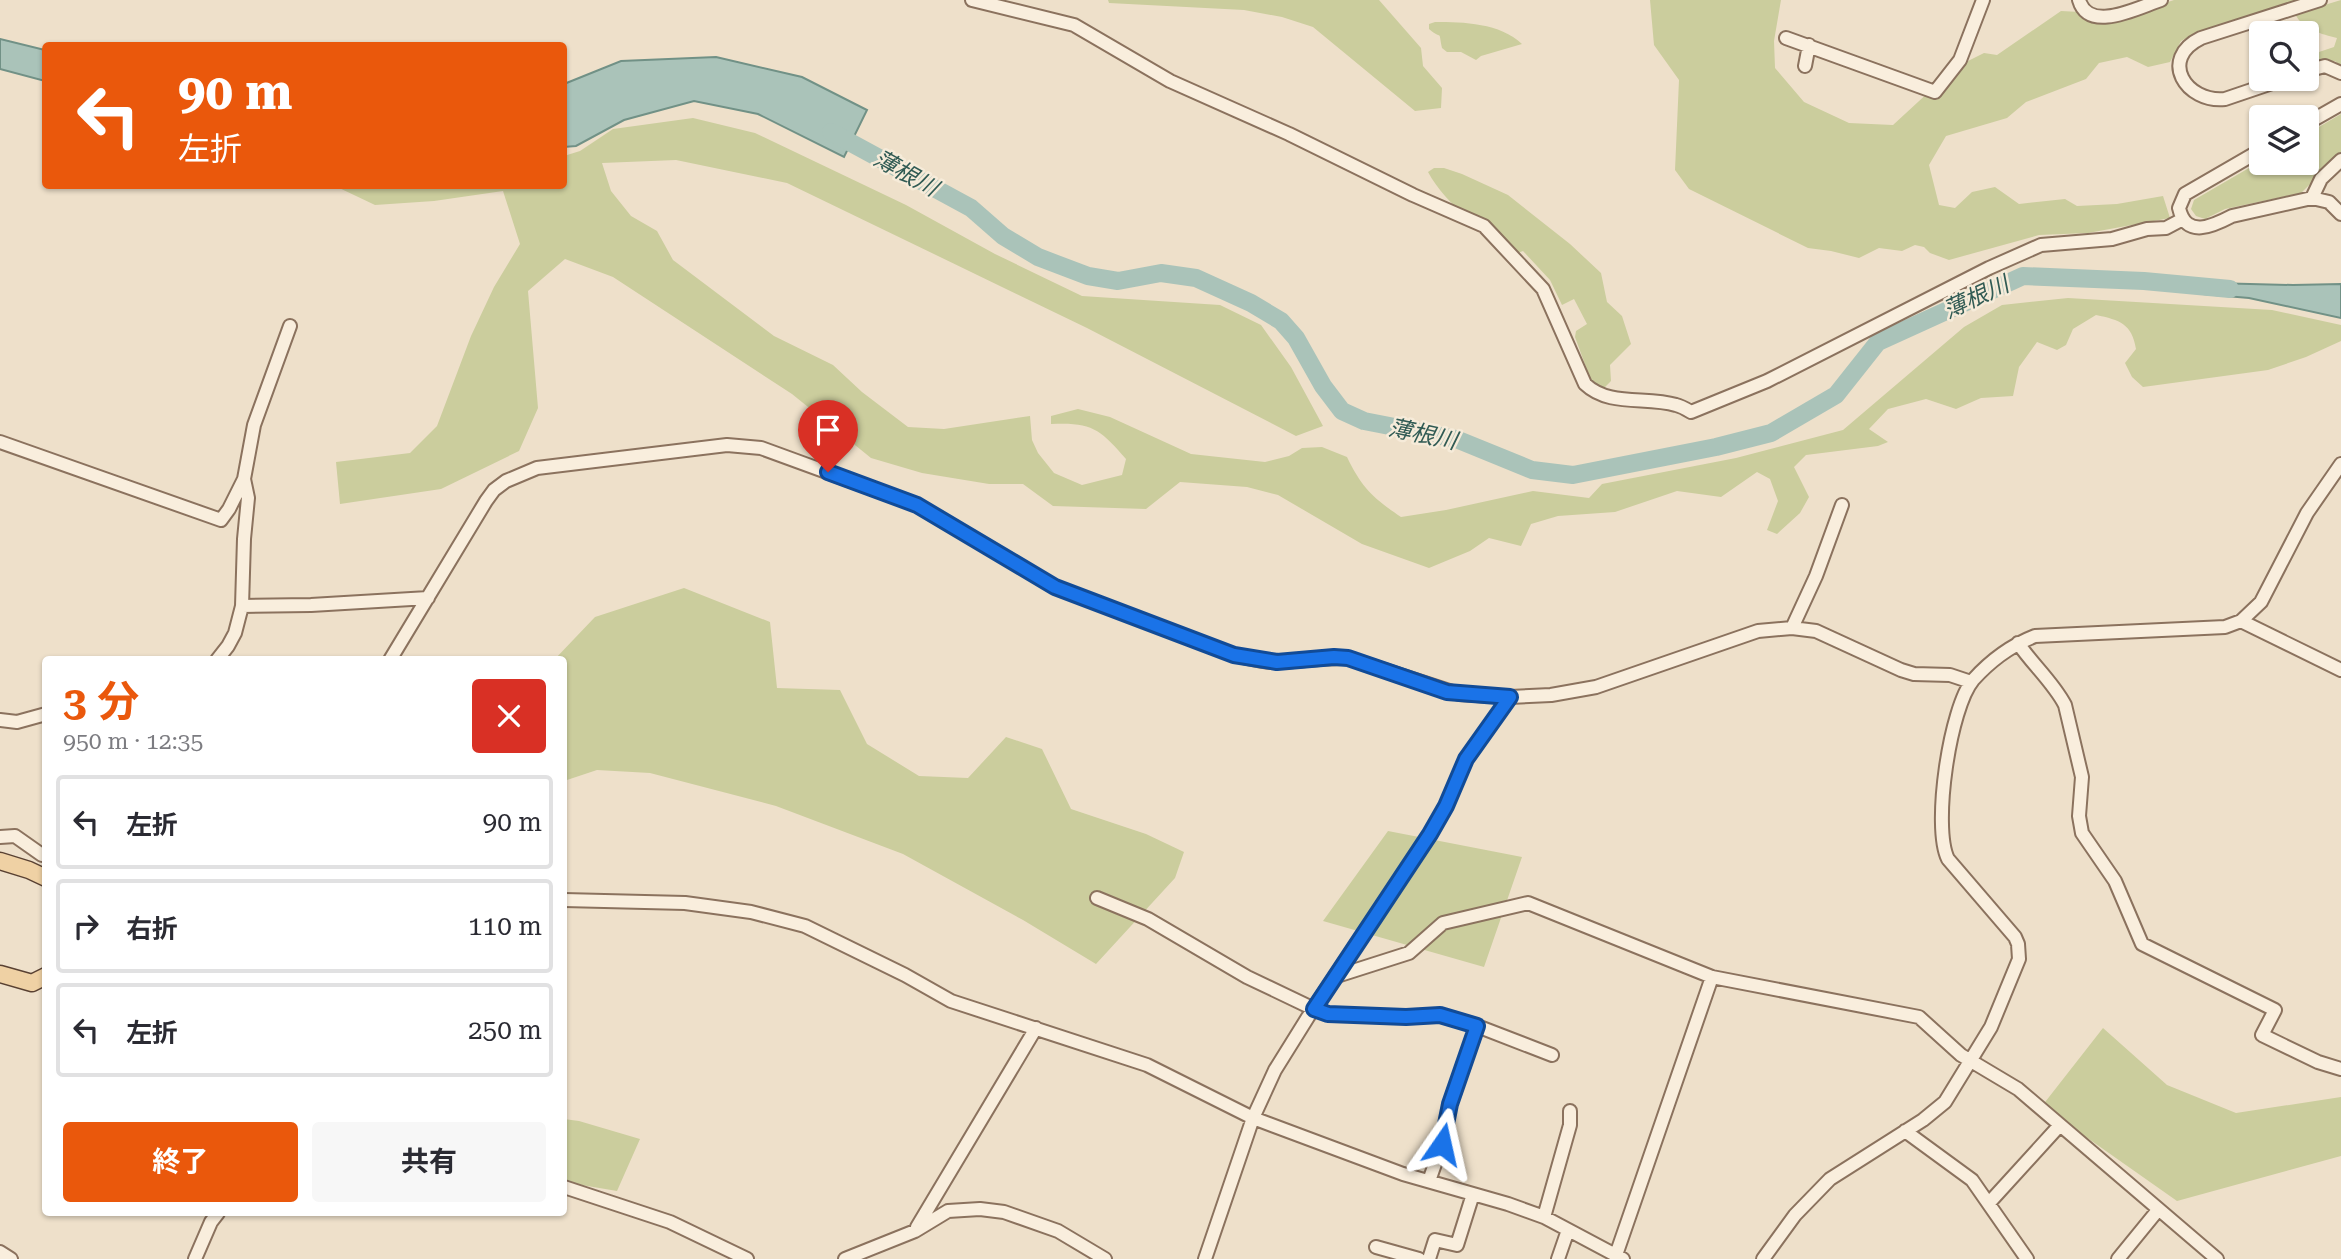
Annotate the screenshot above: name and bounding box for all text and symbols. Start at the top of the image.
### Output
map controls [2249,21,2319,175]
button: search [2249,21,2319,91]
text: 90 m [178,64,293,121]
icon: left [63,70,154,161]
button: layers [2249,105,2319,175]
text: 左折 [178,130,242,168]
water label: 薄根川 [869,145,945,203]
water label: 薄根川 [1939,269,2016,324]
pin [798,400,858,472]
icon: arrive [809,411,847,449]
water label: 薄根川 [1386,414,1462,455]
text: 3 分 [63,677,139,726]
button: close [472,679,546,753]
text: 950 m · 12:35 [63,728,203,755]
icon: left [67,803,105,841]
text: 90 m [483,807,542,837]
text: 左折 [126,810,178,840]
icon: right [67,907,105,945]
text: 110 m [468,911,542,941]
text: 右折 [126,914,178,944]
icon: left [67,1011,105,1049]
text: 250 m [468,1015,542,1045]
text: 左折 [126,1018,178,1048]
position arrow [1405,1107,1479,1181]
button: 終了 [63,1122,298,1202]
button: 共有 [312,1122,546,1202]

